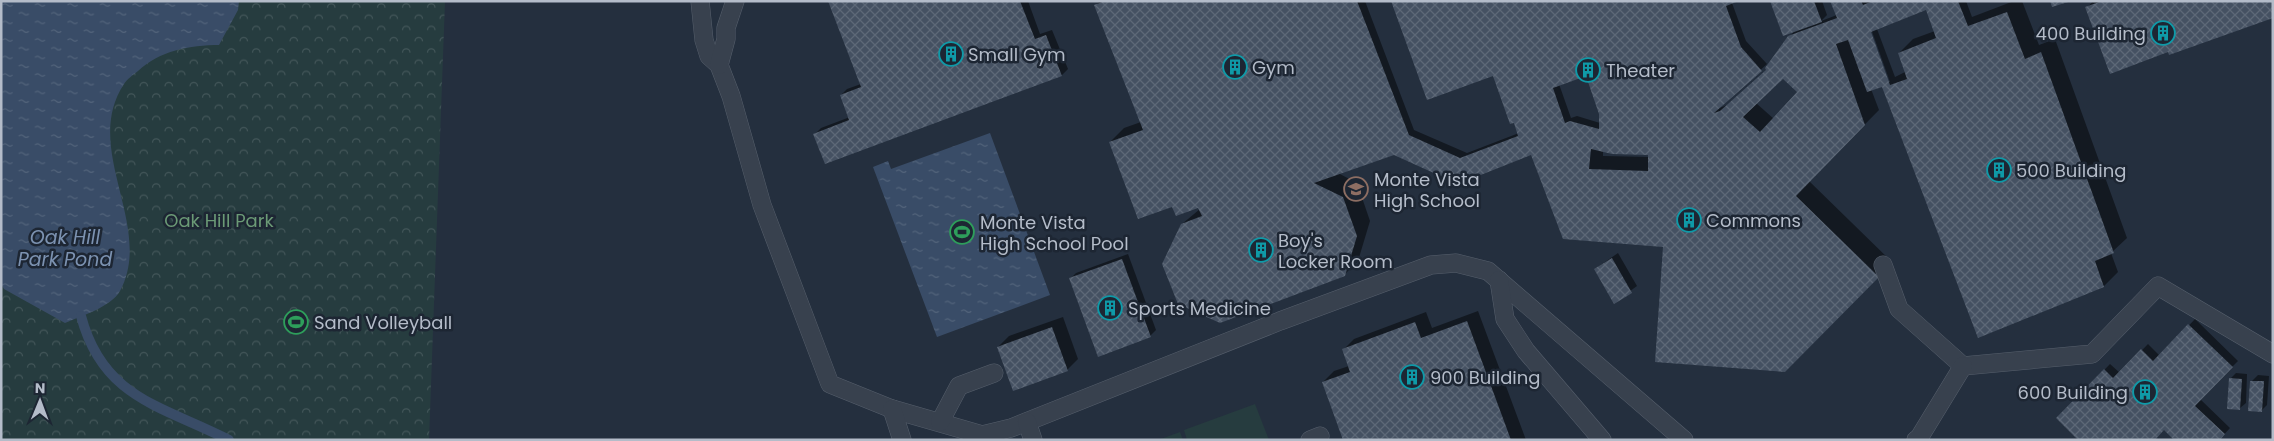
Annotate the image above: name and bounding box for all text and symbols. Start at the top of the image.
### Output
building icon: 400 Building [2150,20,2176,46]
place label: 400 Building [2036,21,2146,46]
building icon: Small Gym [938,41,964,67]
place label: Small Gym [968,42,1066,67]
building icon: Gym [1222,54,1248,80]
place label: Gym [1252,55,1295,80]
building icon: Theater [1575,57,1601,83]
place label: Theater [1606,58,1675,83]
building icon: 500 Building [1986,157,2012,183]
place label: 500 Building [2016,158,2126,183]
place label: Monte Vista High School [1374,167,1480,213]
school or university icon: Monte Vista High School [1343,176,1369,202]
building icon: Commons [1676,207,1702,233]
park label: Oak Hill Park [164,208,274,233]
place label: Commons [1706,208,1801,233]
place label: Monte Vista High School Pool [980,210,1129,256]
sports icon: Monte Vista High School Pool [949,219,975,245]
water label: Oak Hill Park Pond [18,224,112,273]
place label: Boy's Locker Room [1278,228,1393,274]
building icon: Boy's Locker Room [1248,237,1274,263]
building icon: Sports Medicine [1097,295,1123,321]
place label: Sports Medicine [1128,296,1271,321]
sports icon: Sand Volleyball [283,309,309,335]
place label: Sand Volleyball [314,310,452,335]
building icon: 900 Building [1399,364,1425,390]
place label: 900 Building [1430,365,1540,390]
north arrow [15,376,65,426]
text: N [35,378,46,398]
building icon: 600 Building [2132,379,2158,405]
place label: 600 Building [2017,380,2128,405]

